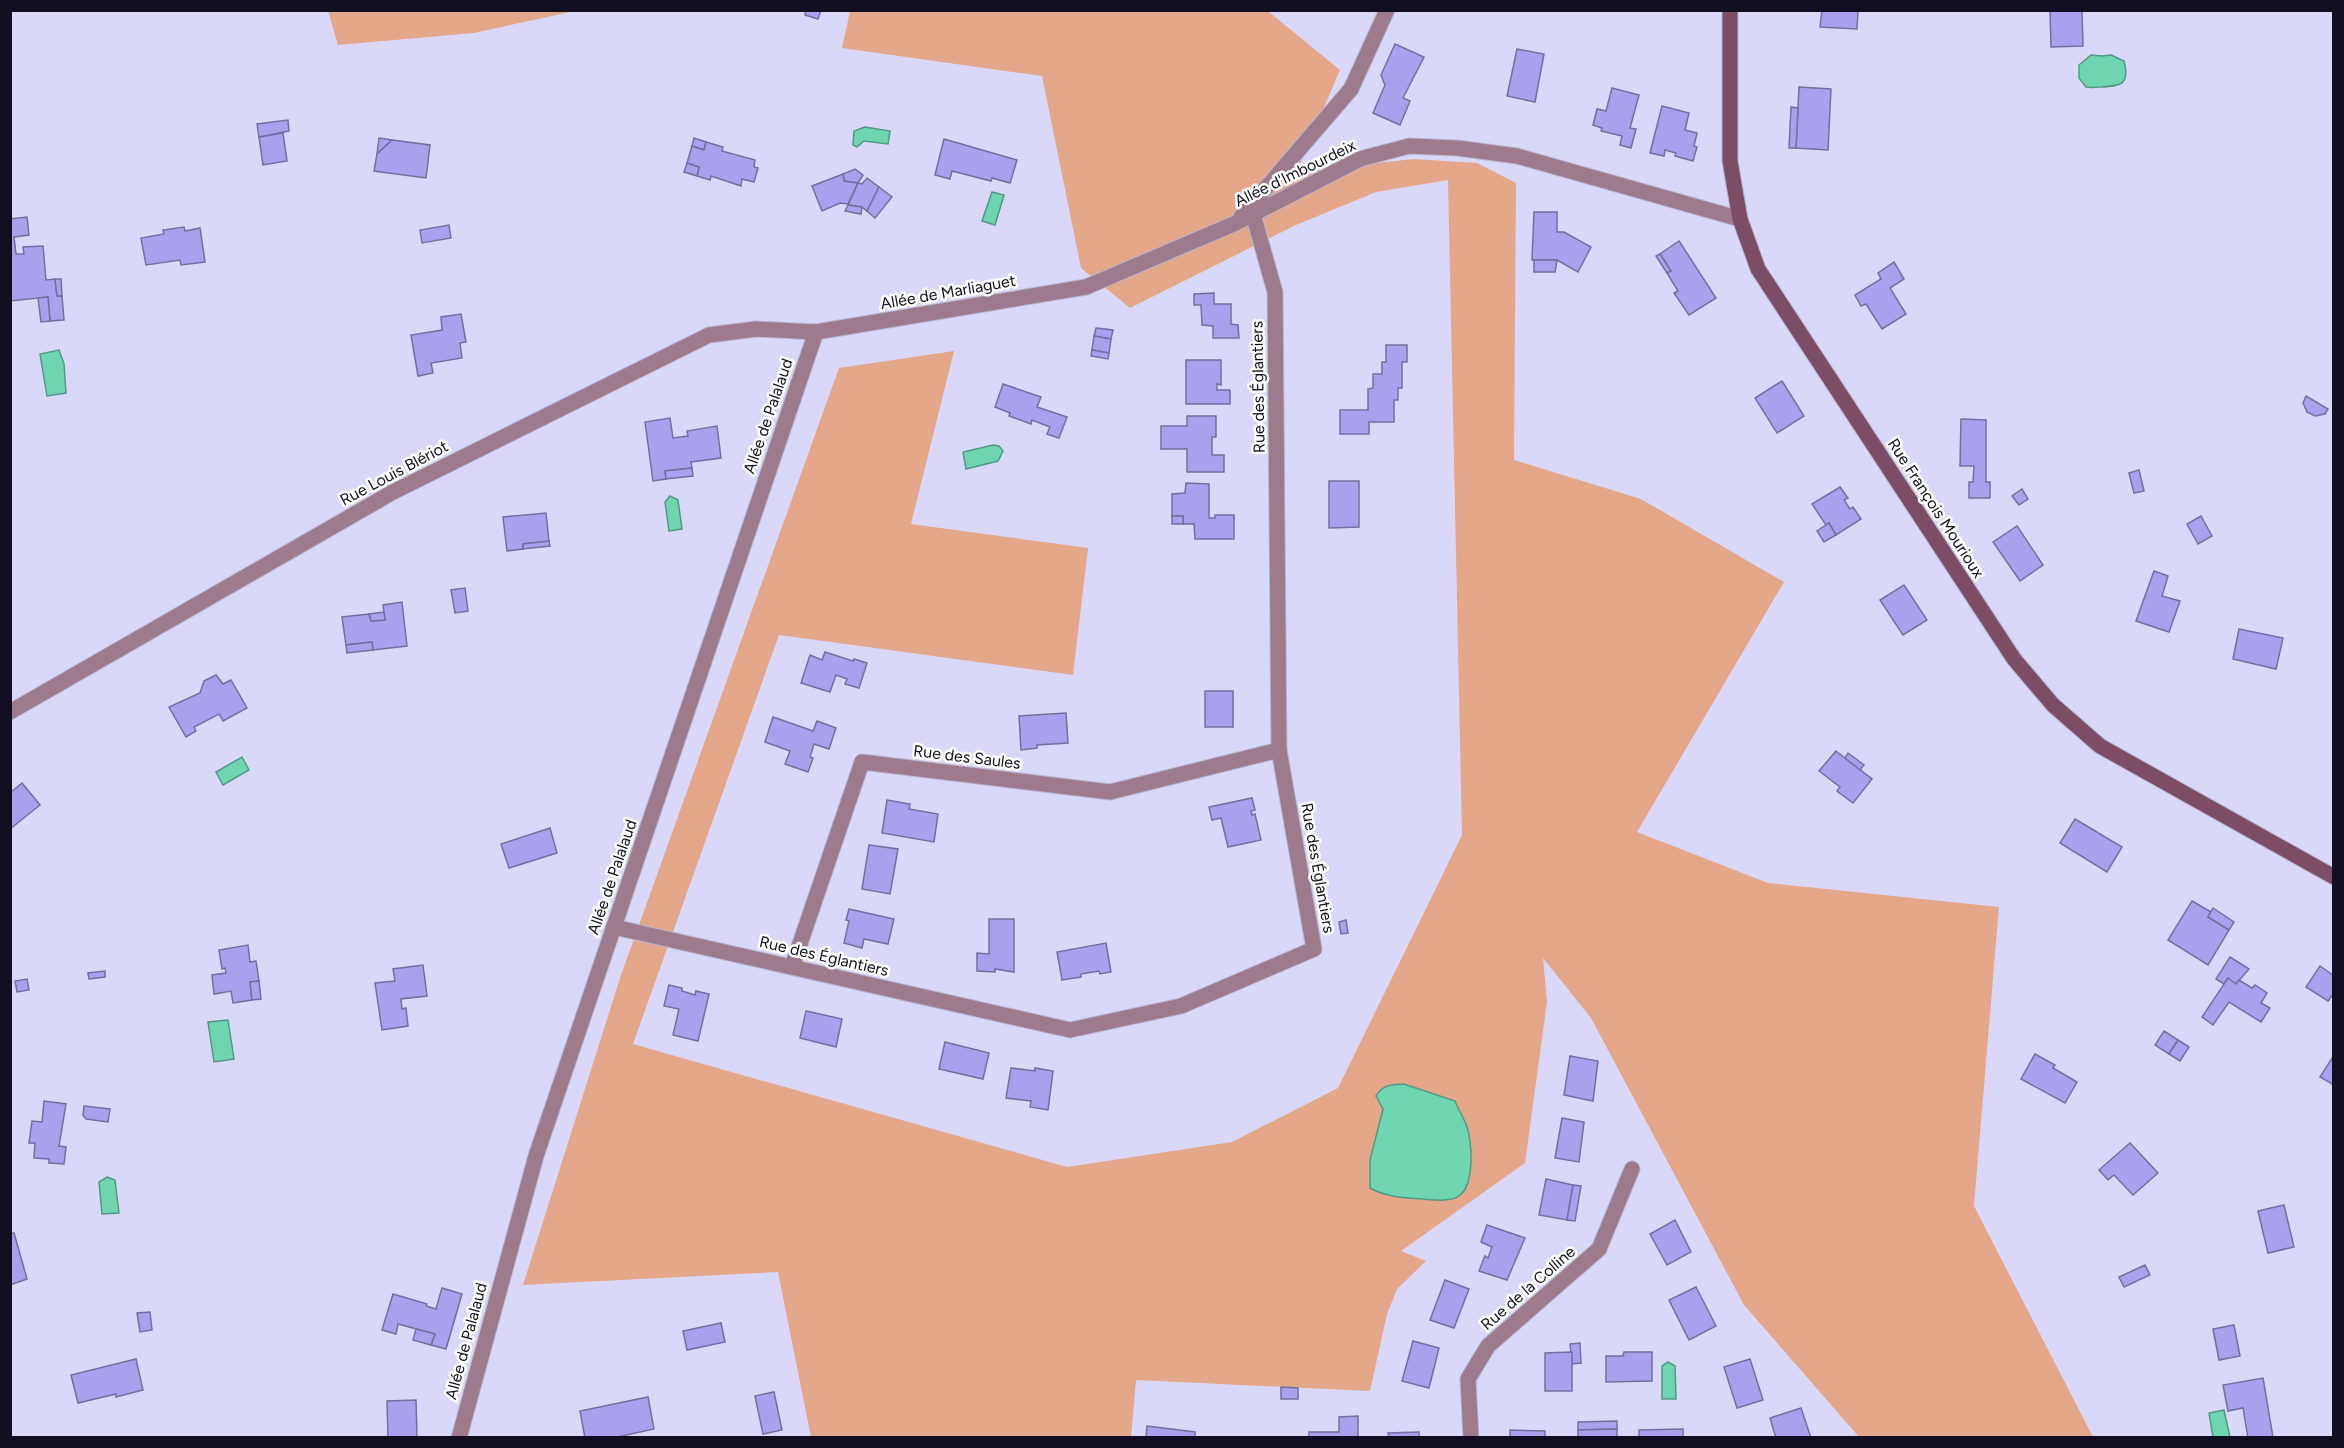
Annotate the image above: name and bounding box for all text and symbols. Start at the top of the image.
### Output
street label: Allée d'Imbourdeix [1231,135,1359,211]
street label: Allée de Marliaguet [879,271,1017,313]
street label: Rue des Églantiers [1247,321,1269,453]
street label: Allée de Palalaud [739,356,797,476]
street label: Rue François Mourioux [1884,435,1988,582]
street label: Rue Louis Blériot [337,436,451,510]
street label: Rue des Saules [912,741,1022,773]
street label: Rue des Églantiers [1297,801,1339,935]
street label: Allée de Palalaud [583,817,641,937]
street label: Rue des Églantiers [758,932,890,980]
street label: Rue de la Colline [1477,1242,1579,1334]
street label: Allée de Palalaud [441,1280,491,1402]

